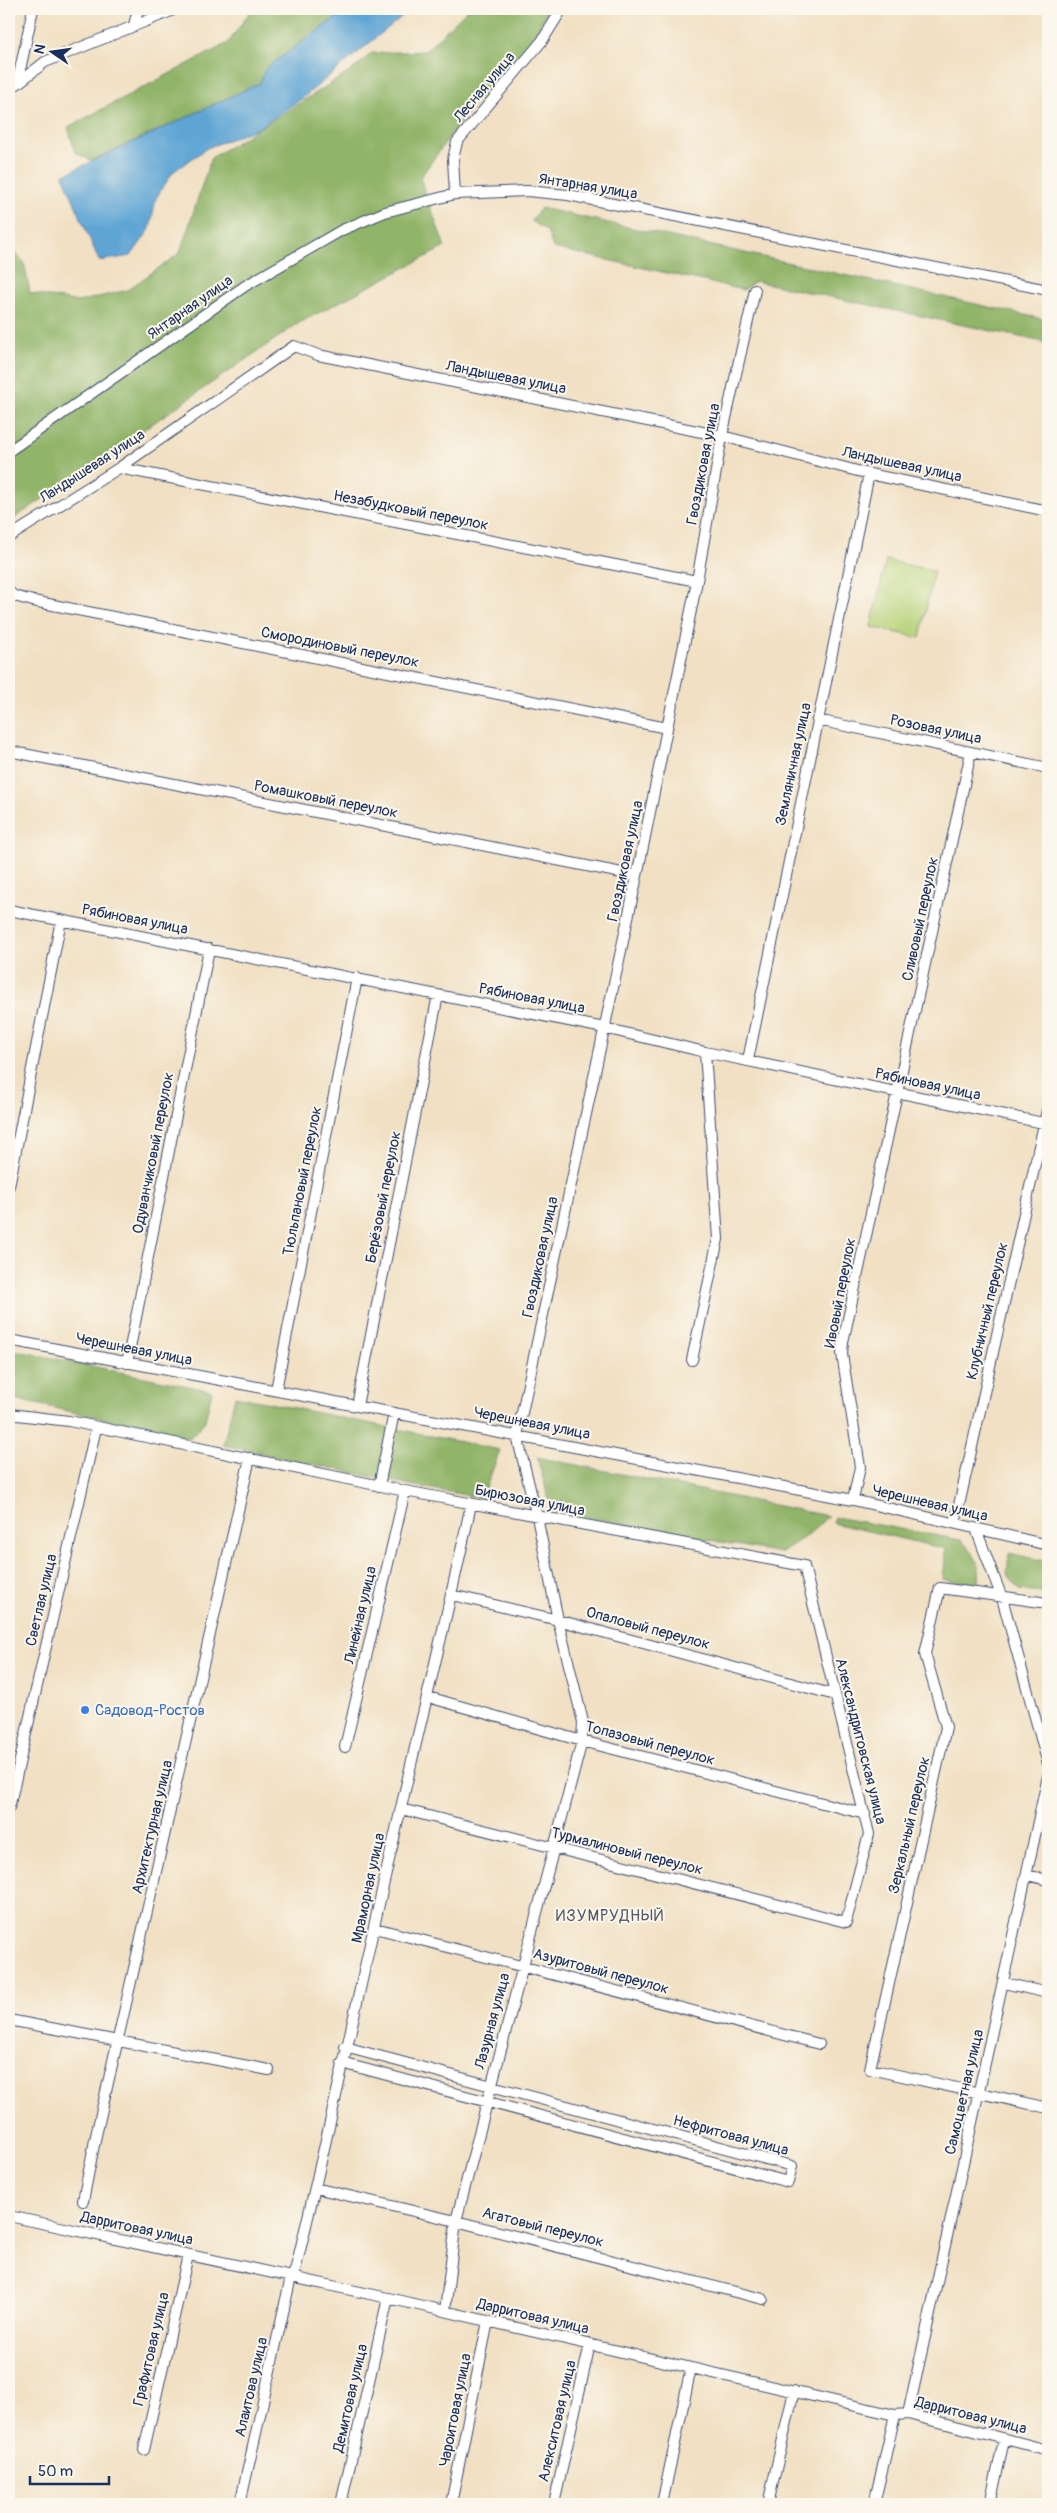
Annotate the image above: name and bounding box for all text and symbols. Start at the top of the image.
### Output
north arrow [28,28,78,78]
text: N [30,43,49,56]
street label: Лесная улица [449,48,519,127]
street label: Янтарная улица [537,169,639,204]
street label: Янтарная улица [144,271,237,344]
street label: Ландышевая улица [443,356,568,398]
street label: Гвоздиковая улица [682,402,725,526]
street label: Ландышевая улица [35,425,149,508]
street label: Ландышевая улица [839,442,964,486]
street label: Незабудковый переулок [332,486,490,535]
street label: Смородиновый переулок [259,623,421,672]
street label: Земляничная улица [771,701,816,827]
street label: Розовая улица [889,711,983,748]
street label: Ромашковый переулок [252,776,400,823]
street label: Гвоздиковая улица [603,799,648,923]
street label: Сливовый переулок [898,855,943,983]
street label: Рябиновая улица [80,900,189,939]
street label: Рябиновая улица [477,979,586,1018]
street label: Рябиновая улица [873,1064,982,1105]
street label: Одуванчиковый переулок [129,1071,179,1235]
street label: Тюльпановый переулок [279,1104,326,1258]
street label: Берёзовый переулок [361,1129,406,1265]
street label: Гвоздиковая улица [518,1195,563,1319]
street label: Ивовый переулок [821,1236,861,1350]
street label: Клубничный переулок [962,1240,1013,1382]
street label: Черешневая улица [74,1329,194,1370]
street label: Черешневая улица [472,1403,592,1444]
street label: Бирюзовая улица [473,1481,587,1520]
street label: Черешневая улица [870,1481,990,1526]
street label: Светлая улица [22,1552,61,1648]
street label: Линейная улица [340,1564,381,1667]
street label: Опаловый переулок [584,1603,712,1654]
street label: Александритовская улица [831,1656,890,1826]
place label: Садовод-Ростов [95,1701,205,1720]
marker: Садовод-Ростов [79,1704,91,1716]
street label: Топазовый переулок [583,1717,717,1770]
street label: Зеркальный переулок [884,1754,935,1896]
street label: Архитектурная улица [128,1758,177,1896]
street label: Турмалиновый переулок [549,1823,705,1880]
street label: Мраморная улица [348,1831,389,1945]
district label: ИЗУМРУДНЫЙ [556,1906,664,1926]
street label: Азуритовый переулок [531,1944,671,1999]
street label: Лазурная улица [470,1971,514,2072]
street label: Самоцветная улица [941,2028,988,2157]
street label: Нефритовая улица [671,2111,791,2160]
street label: Агатовый переулок [480,2203,606,2252]
street label: Дарритовая улица [78,2207,195,2250]
street label: Графитовая улица [129,2290,174,2408]
street label: Дарритовая улица [474,2294,591,2339]
street label: Алаитова улица [231,2335,272,2439]
street label: Демитовая улица [329,2342,372,2455]
street label: Чароитовая улица [435,2352,476,2469]
street label: Алекситовая улица [534,2358,581,2484]
street label: Дарритовая улица [912,2392,1029,2439]
scale bar [30,2453,109,2485]
text: 50 m [38,2462,73,2481]

